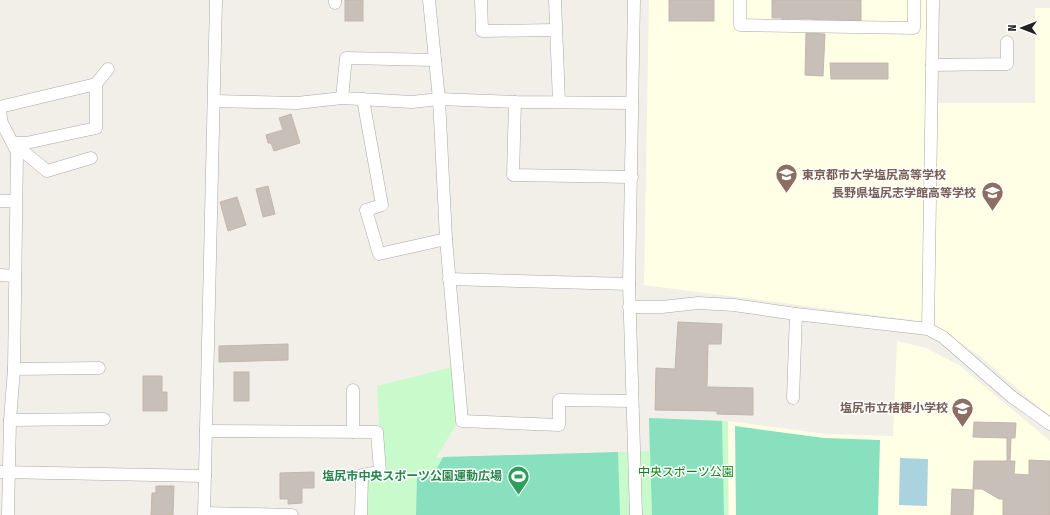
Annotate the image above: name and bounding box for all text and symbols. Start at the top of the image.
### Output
north arrow [1002,8,1042,48]
text: N [1006,25,1019,31]
school or university icon: 東京都市大学塩尻高等学校 [773,162,799,195]
place label: 東京都市大学塩尻高等学校 [802,168,946,182]
school or university icon: 長野県塩尻志学館高等学校 [979,180,1005,213]
place label: 長野県塩尻志学館高等学校 [832,186,976,200]
school or university icon: 塩尻市立桔梗小学校 [950,395,976,428]
place label: 塩尻市立桔梗小学校 [840,401,948,415]
sports icon: 塩尻市中央スポーツ公園運動広場 [505,463,531,496]
park label: 中央スポーツ公園 [638,465,734,479]
place label: 塩尻市中央スポーツ公園運動広場 [322,469,502,483]

